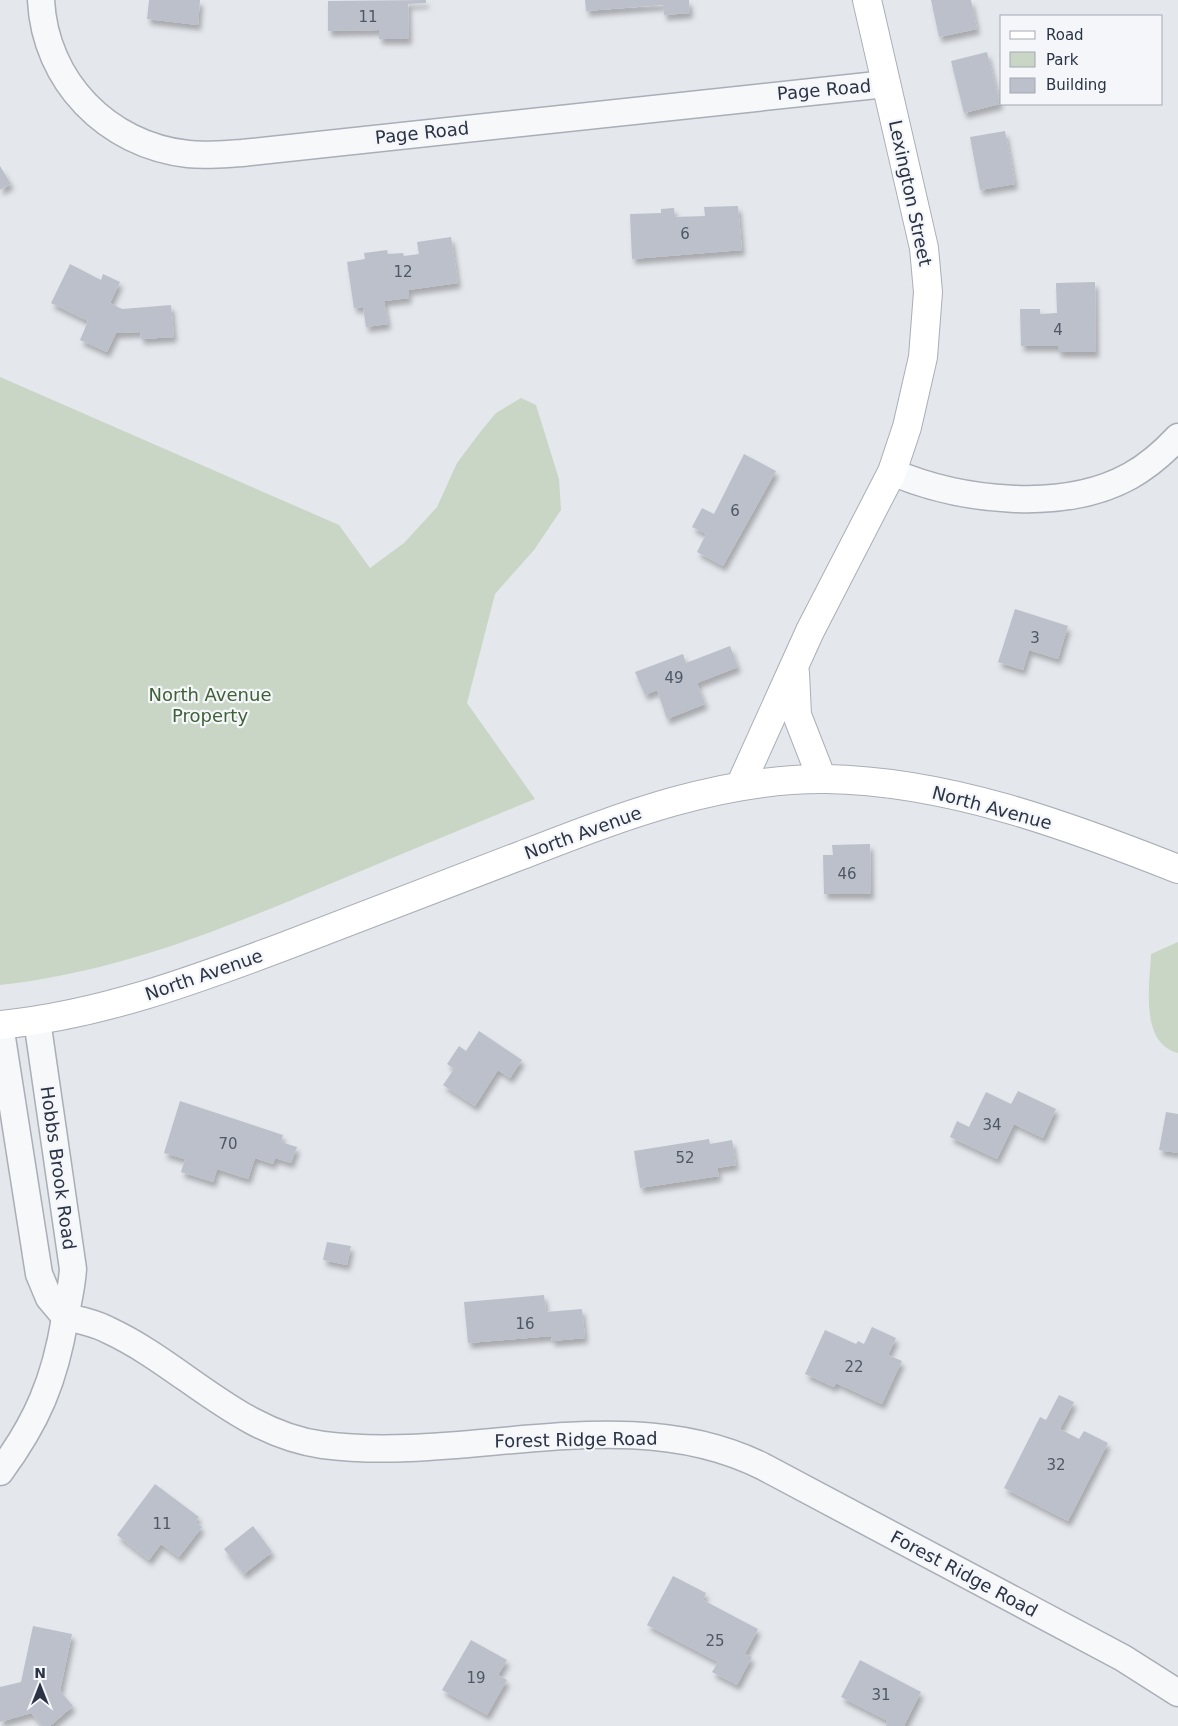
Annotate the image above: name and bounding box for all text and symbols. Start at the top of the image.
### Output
house number: 11 [358,8,378,26]
legend [1000,15,1163,105]
text: Road [1046,26,1084,44]
text: Park [1046,51,1079,69]
street label: Page Road [776,75,872,104]
text: Building [1046,76,1107,94]
street label: Page Road [374,117,470,148]
street label: Lexington Street [885,118,936,268]
house number: 6 [680,225,690,243]
house number: 12 [393,263,413,281]
house number: 4 [1053,321,1063,339]
house number: 6 [730,502,740,520]
house number: 3 [1030,629,1040,647]
house number: 49 [664,669,684,687]
park label: North Avenue Property [149,684,271,726]
street label: North Avenue [930,781,1054,834]
street label: North Avenue [521,802,644,863]
house number: 46 [837,865,857,883]
street label: North Avenue [142,945,265,1004]
street label: Hobbs Brook Road [37,1085,80,1251]
house number: 34 [982,1116,1002,1134]
house number: 70 [218,1135,238,1153]
house number: 52 [675,1149,695,1167]
house number: 16 [515,1315,535,1333]
house number: 22 [844,1358,864,1376]
street label: Forest Ridge Road [494,1428,658,1451]
house number: 32 [1046,1456,1066,1474]
house number: 11 [152,1515,172,1533]
street label: Forest Ridge Road [887,1526,1041,1621]
house number: 25 [705,1632,725,1650]
north arrow [15,1661,65,1711]
text: N [34,1665,46,1681]
house number: 19 [466,1669,486,1687]
house number: 31 [871,1686,891,1704]

